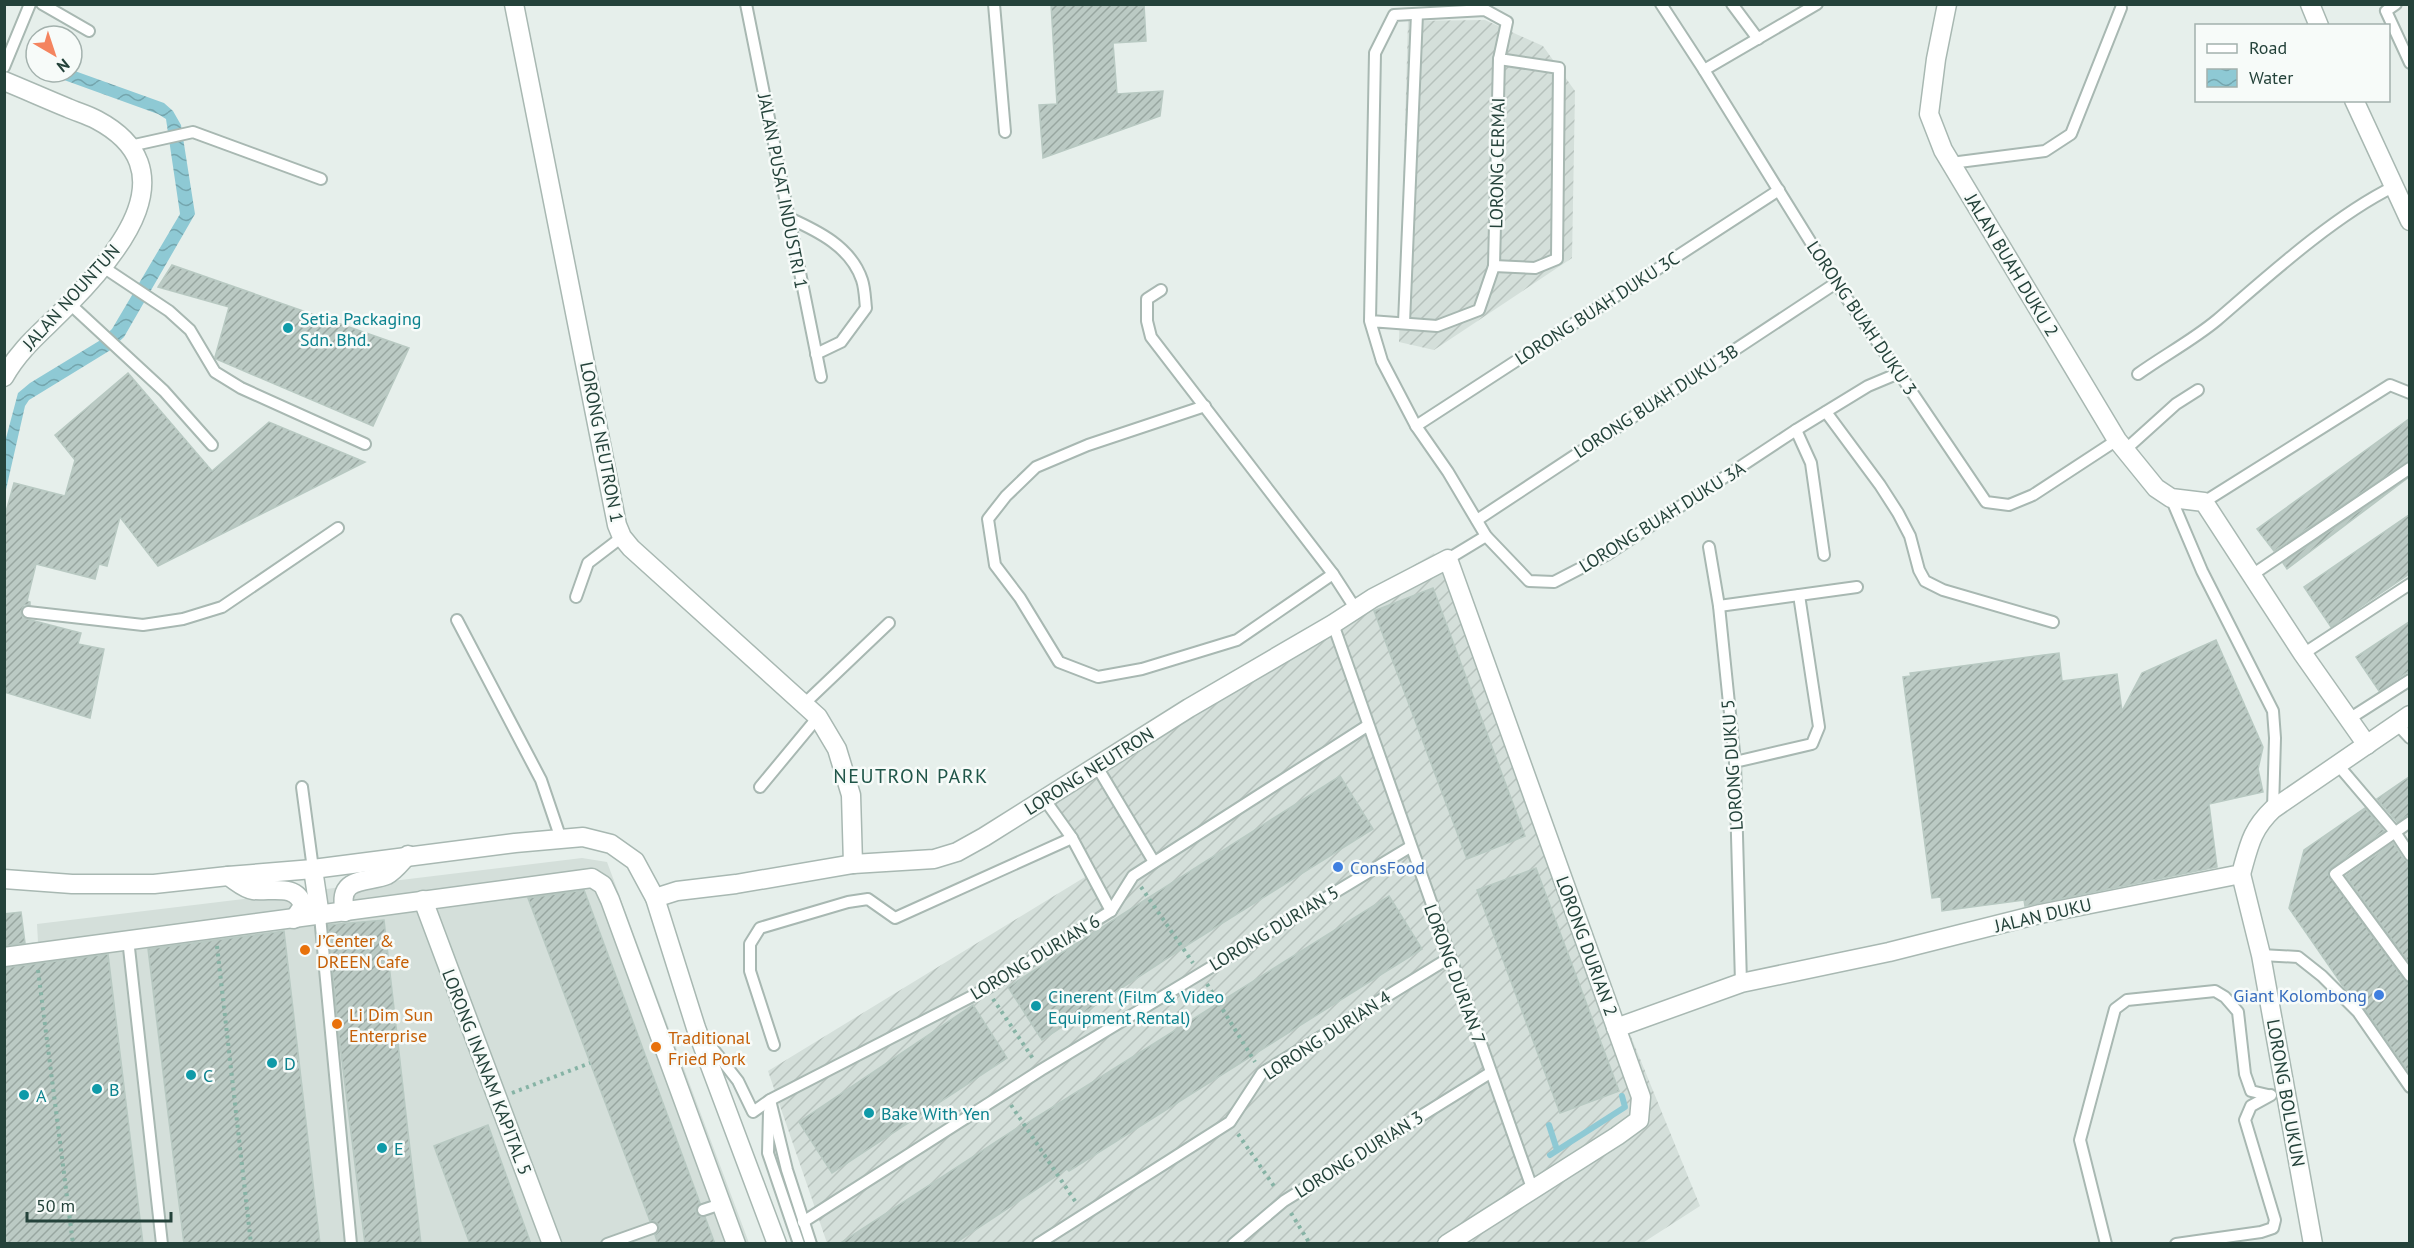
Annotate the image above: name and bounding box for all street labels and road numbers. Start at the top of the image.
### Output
street label: JALAN PUSAT INDUSTRI 1 [753,90,813,291]
street label: LORONG CERMAI [1484,97,1510,229]
street label: JALAN BUAH DUKU 2 [1960,188,2064,341]
street label: LORONG BUAH DUKU 3 [1802,236,1922,400]
street label: JALAN NOUNTUN [17,239,125,356]
street label: LORONG BUAH DUKU 3C [1510,246,1684,370]
street label: LORONG BUAH DUKU 3B [1569,339,1743,463]
street label: LORONG NEUTRON 1 [575,360,629,524]
street label: LORONG BUAH DUKU 3A [1575,456,1750,578]
street label: LORONG DUKU 5 [1716,699,1748,831]
street label: LORONG NEUTRON [1020,722,1158,820]
street label: LORONG DURIAN 2 [1551,873,1623,1019]
street label: LORONG DURIAN 5 [1205,880,1343,976]
street label: JALAN DUKU [1991,893,2094,938]
street label: LORONG DURIAN 7 [1419,901,1491,1047]
street label: LORONG DURIAN 6 [966,909,1104,1005]
street label: LORONG INANAM KAPITAL 5 [437,966,537,1178]
street label: LORONG DURIAN 4 [1259,985,1395,1085]
street label: LORONG BOLUKUN [2262,1017,2310,1169]
street label: LORONG DURIAN 3 [1290,1105,1428,1203]

